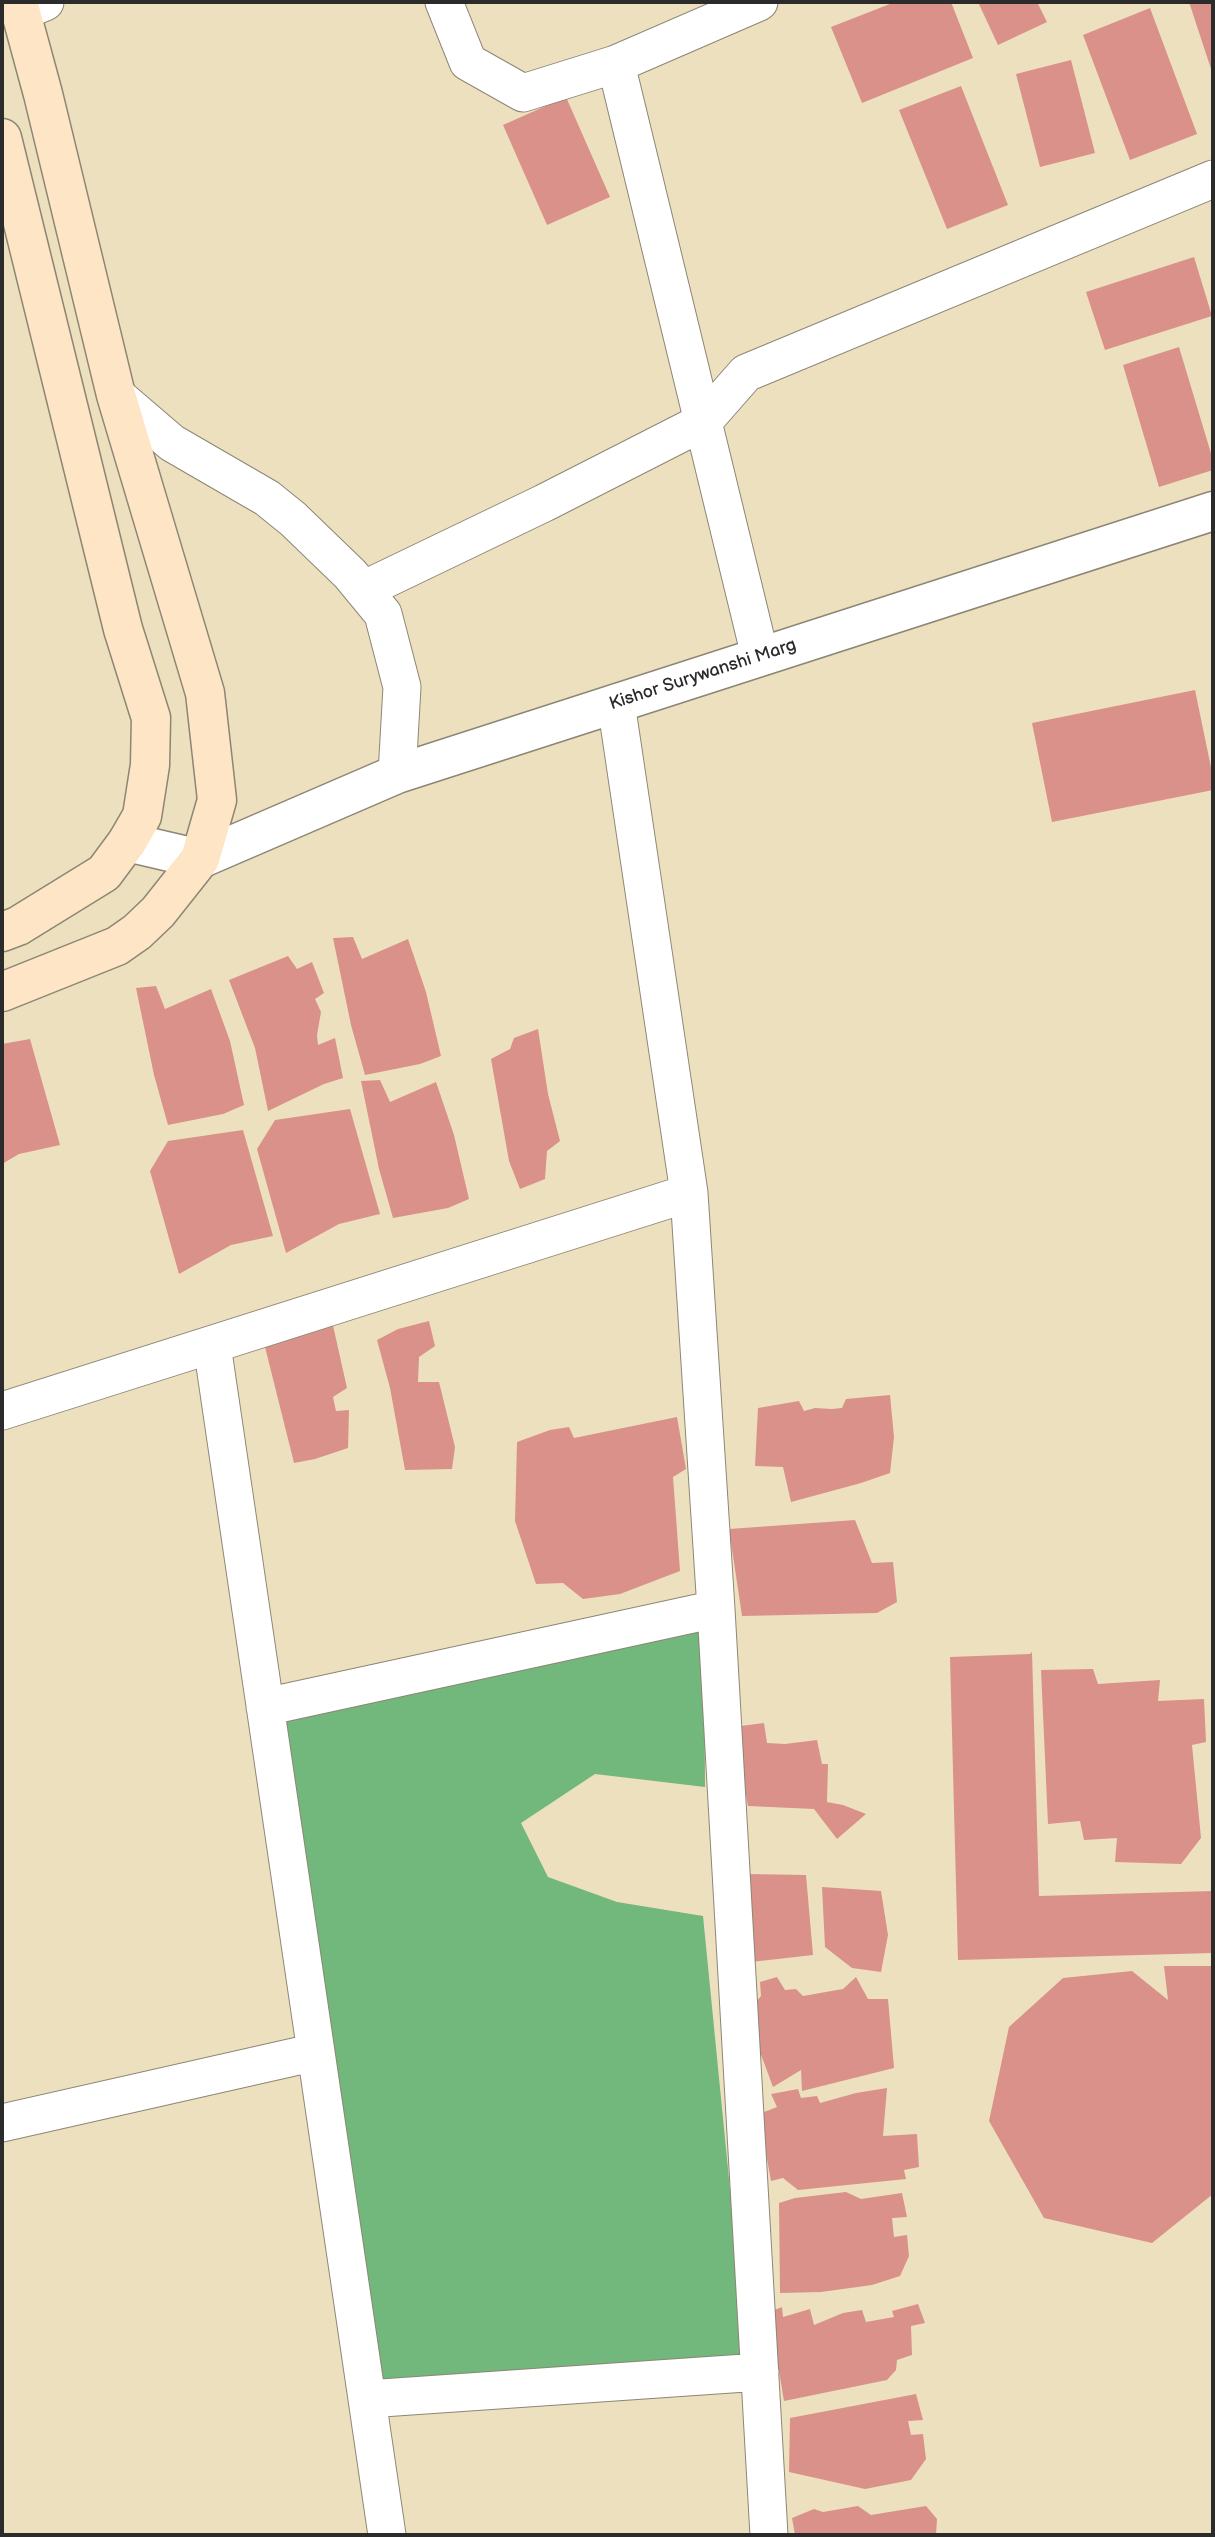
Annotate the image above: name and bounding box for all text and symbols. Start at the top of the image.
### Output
street label: Kishor Surywanshi Marg [607,635,799,715]

